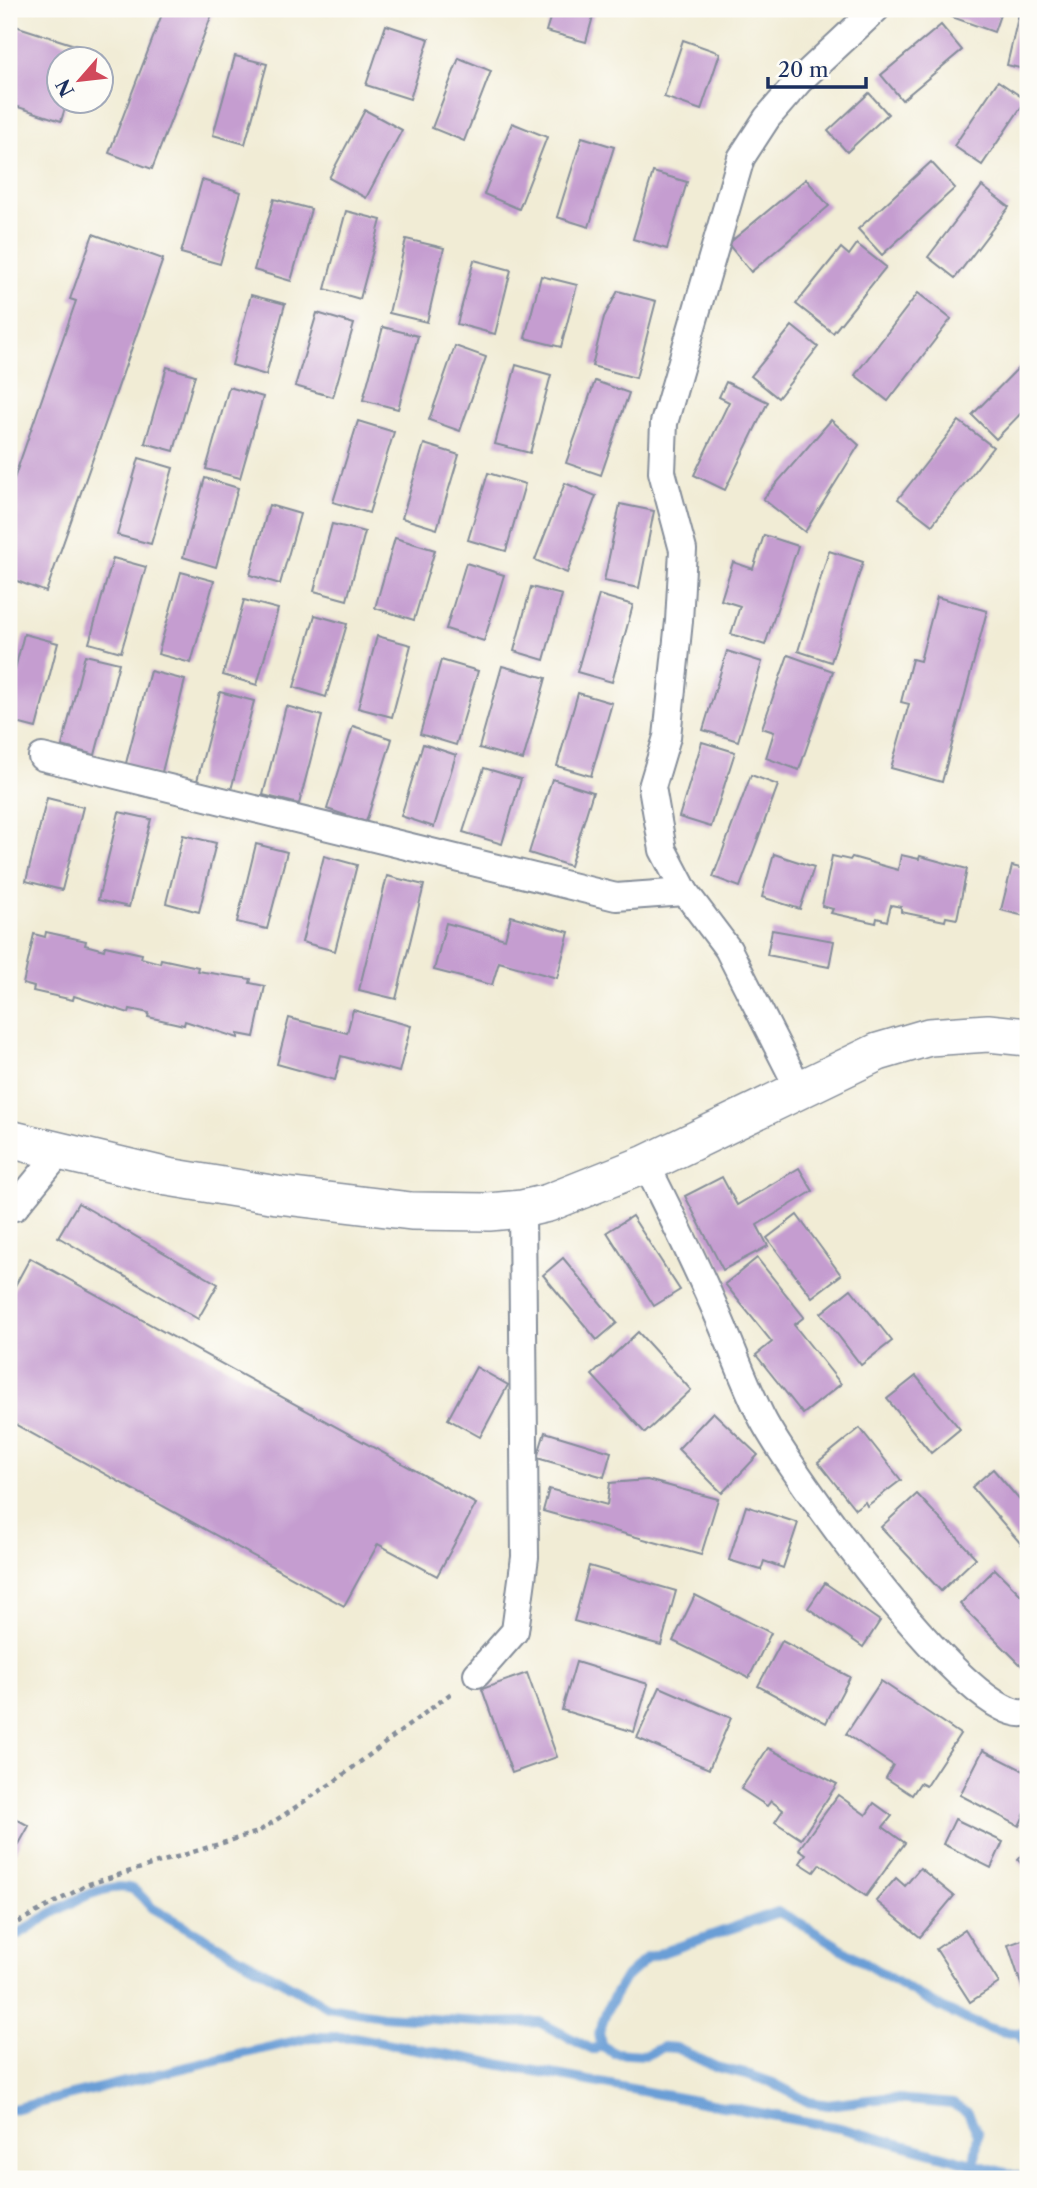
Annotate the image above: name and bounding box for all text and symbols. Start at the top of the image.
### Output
north arrow [46,46,116,116]
scale bar [768,46,866,90]
text: 20 m [778,57,829,82]
text: N [51,75,79,100]

